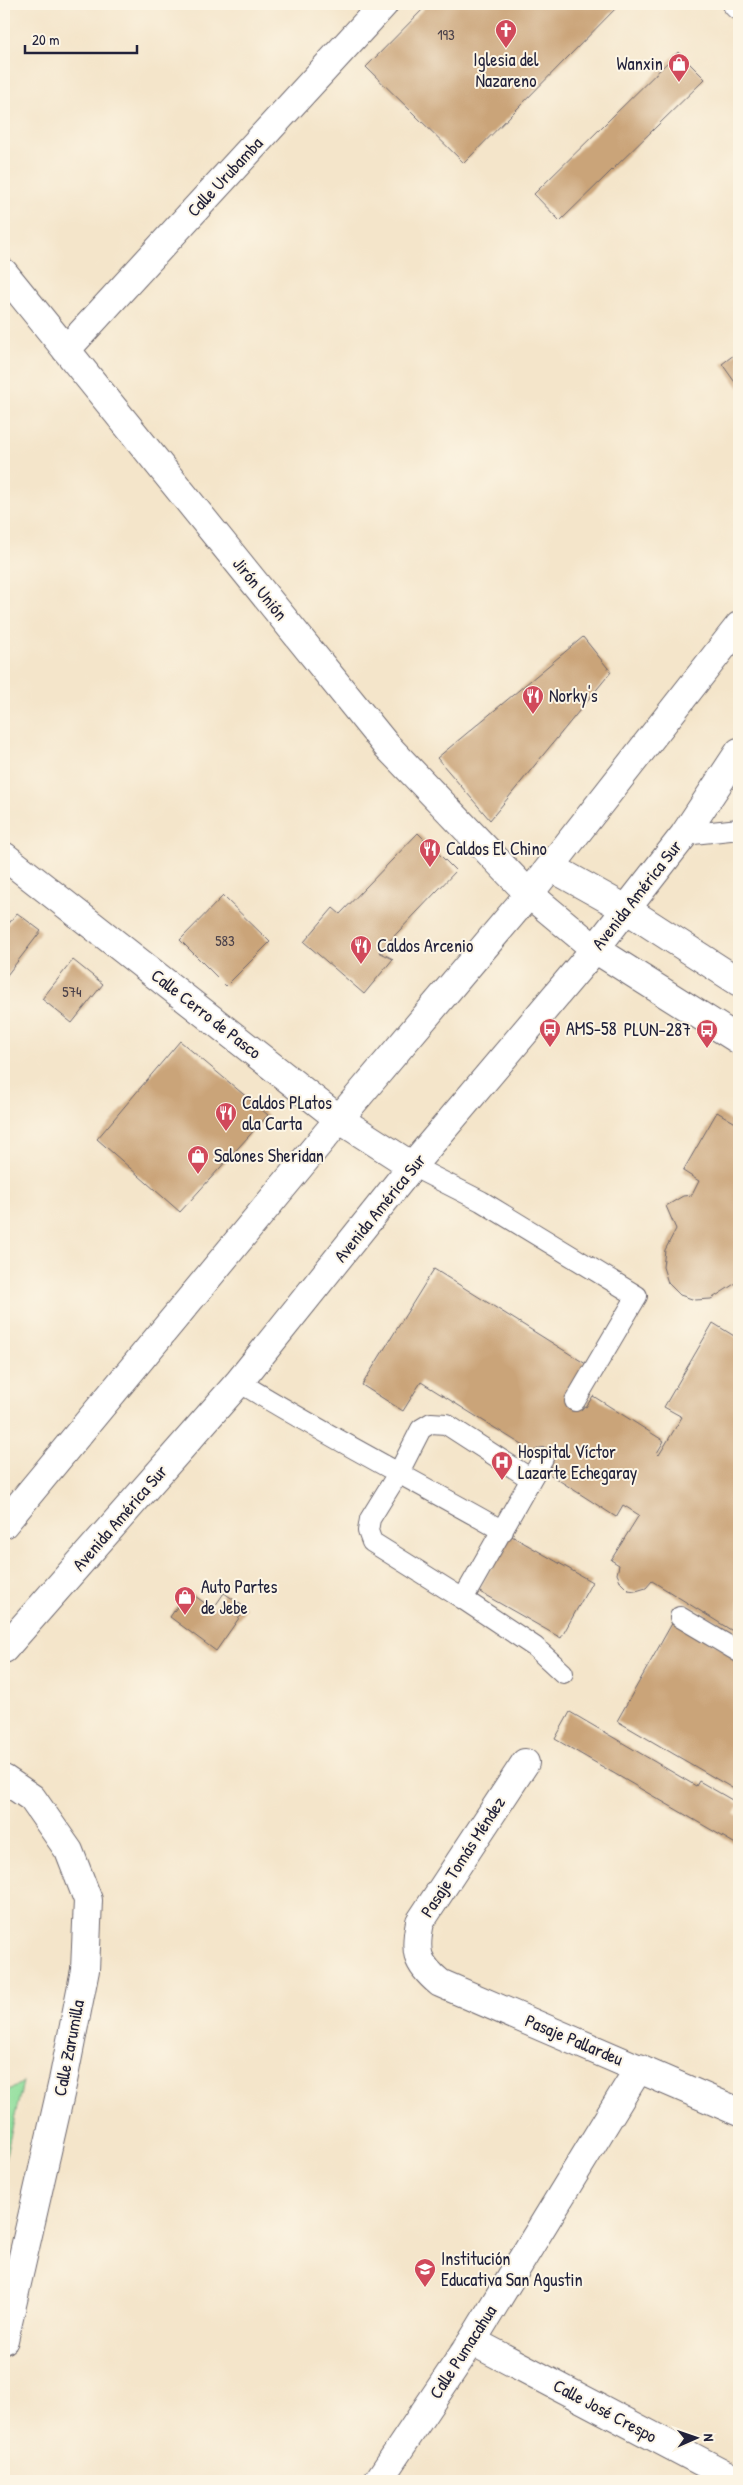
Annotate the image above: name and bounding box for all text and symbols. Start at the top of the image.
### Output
church icon: Iglesia del Nazareno [494,18,518,49]
scale bar [25,22,138,54]
house number: 193 [437,24,455,45]
text: 20 m [32,29,59,50]
place label: Iglesia del Nazareno [473,47,539,93]
place label: Wanxin [616,51,663,76]
shop icon: Wanxin [667,52,691,83]
street label: Calle Urubamba [181,131,268,222]
street label: Jirón Unión [227,552,294,626]
place label: Norky's [549,683,598,708]
restaurant icon: Norky's [521,684,545,715]
street label: Avenida América Sur [586,834,688,955]
place label: Caldos El Chino [446,836,547,861]
restaurant icon: Caldos El Chino [418,837,442,868]
house number: 583 [215,930,235,951]
place label: Caldos Arcenio [377,933,473,958]
restaurant icon: Caldos Arcenio [349,934,373,965]
street label: Calle Cerro de Pasco [146,963,267,1065]
house number: 574 [62,981,82,1002]
place label: AMS-58 [566,1016,617,1041]
bus stop icon: AMS-58 [538,1017,562,1048]
place label: PLUN-287 [624,1017,691,1042]
bus stop icon: PLUN-287 [695,1018,719,1049]
place label: Caldos PLatos ala Carta [242,1090,332,1136]
restaurant icon: Caldos PLatos ala Carta [214,1101,238,1132]
place label: Salones Sheridan [214,1143,324,1168]
shop icon: Salones Sheridan [186,1144,210,1175]
street label: Avenida América Sur [328,1148,431,1267]
place label: Hospital Víctor Lazarte Echegaray [518,1439,638,1485]
hospital icon: Hospital Víctor Lazarte Echegaray [490,1450,514,1481]
street label: Avenida América Sur [66,1459,173,1576]
place label: Auto Partes de Jebe [201,1574,278,1620]
shop icon: Auto Partes de Jebe [173,1585,197,1616]
street label: Pasaje Tomás Méndez [414,1791,511,1922]
street label: Calle Zarumilla [47,1998,90,2098]
street label: Pasaje Pallardeu [521,2008,627,2071]
place label: Institución Educativa San Agustin [441,2246,583,2292]
school or university icon: Institución Educativa San Agustin [413,2257,437,2288]
street label: Calle Pumacahua [423,2300,502,2403]
street label: Calle José Crespo [549,2373,661,2448]
north arrow [670,2412,720,2462]
text: N [700,2433,719,2442]

